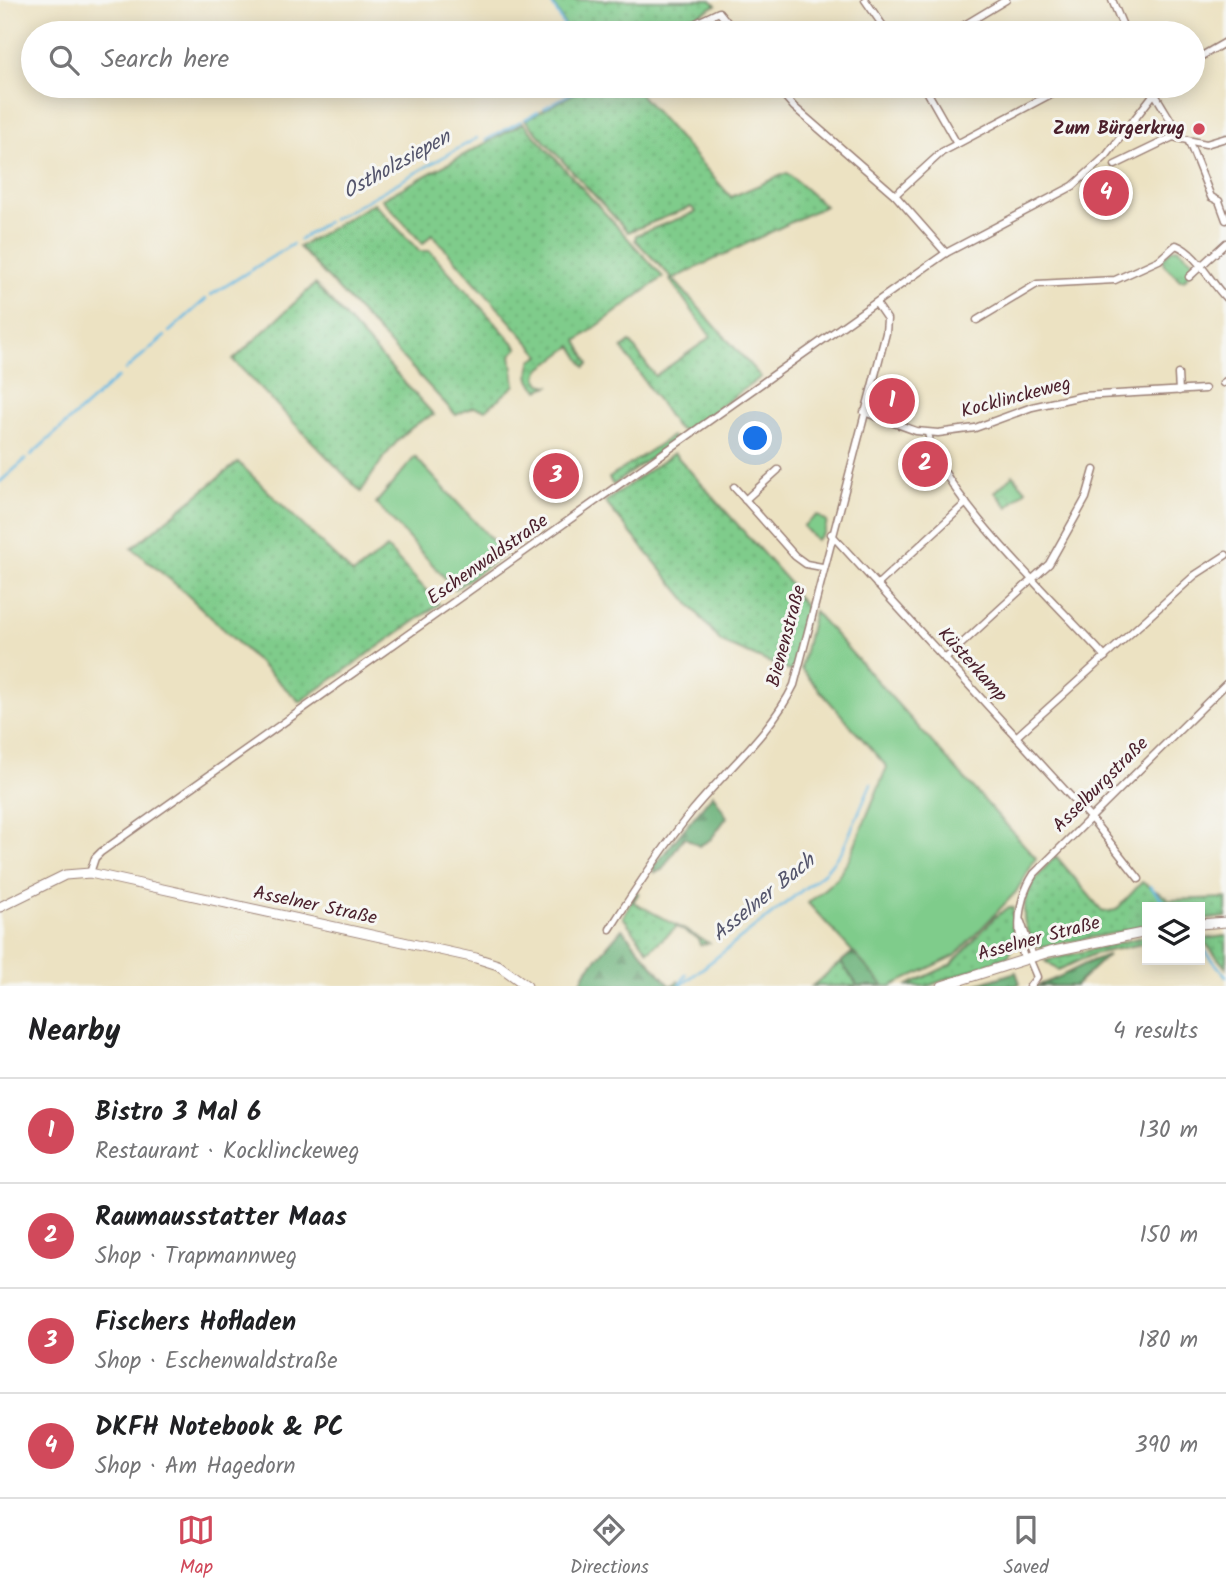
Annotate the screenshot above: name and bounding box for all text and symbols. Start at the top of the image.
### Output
search box [21,21,1205,98]
text: Search here [101,39,229,81]
icon: search [45,41,83,79]
place label: Zum Bürgerkrug [1053,114,1185,144]
water label: Ostholzsiepen [337,121,459,208]
marker: Zum Bürgerkrug [1191,121,1207,137]
pin: 4 [1083,167,1129,219]
street label: Kocklinckeweg [958,369,1074,427]
pin: 1 [869,375,915,427]
your location [738,421,772,455]
pin: 2 [902,438,948,490]
pin: 3 [533,450,579,502]
street label: Eschenwaldstraße [421,507,555,613]
street label: Bienenstraße [759,581,815,690]
street label: Küsterkamp [930,621,1014,709]
street label: Asselburgstraße [1046,730,1156,840]
water label: Asselner Bach [705,845,824,950]
street label: Asselner Straße [250,878,380,934]
map controls [1142,902,1205,965]
button: layers [1142,902,1205,965]
street label: Asselner Straße [974,908,1104,970]
text: Nearby [28,1008,120,1056]
text: 4 results [1113,1014,1198,1050]
text: Bistro 3 Mal 6 [95,1092,261,1134]
text: 1 [48,1113,54,1149]
text: 130 m [1139,1113,1198,1149]
text: Restaurant · Kocklinckeweg [95,1134,359,1170]
text: Raumausstatter Maas [95,1197,347,1239]
text: 2 [44,1218,58,1254]
text: 150 m [1139,1218,1198,1254]
text: Shop · Trapmannweg [95,1239,297,1275]
text: Fischers Hofladen [95,1302,296,1344]
text: 3 [45,1323,57,1359]
text: 180 m [1138,1323,1198,1359]
text: Shop · Eschenwaldstraße [95,1344,338,1380]
text: DKFH Notebook & PC [95,1407,344,1449]
text: 4 [45,1428,57,1464]
text: 390 m [1135,1428,1198,1464]
text: Shop · Am Hagedorn [95,1449,296,1485]
tab: Map [177,1511,215,1583]
tab: Directions [570,1511,649,1583]
tab: Saved [1004,1511,1049,1583]

